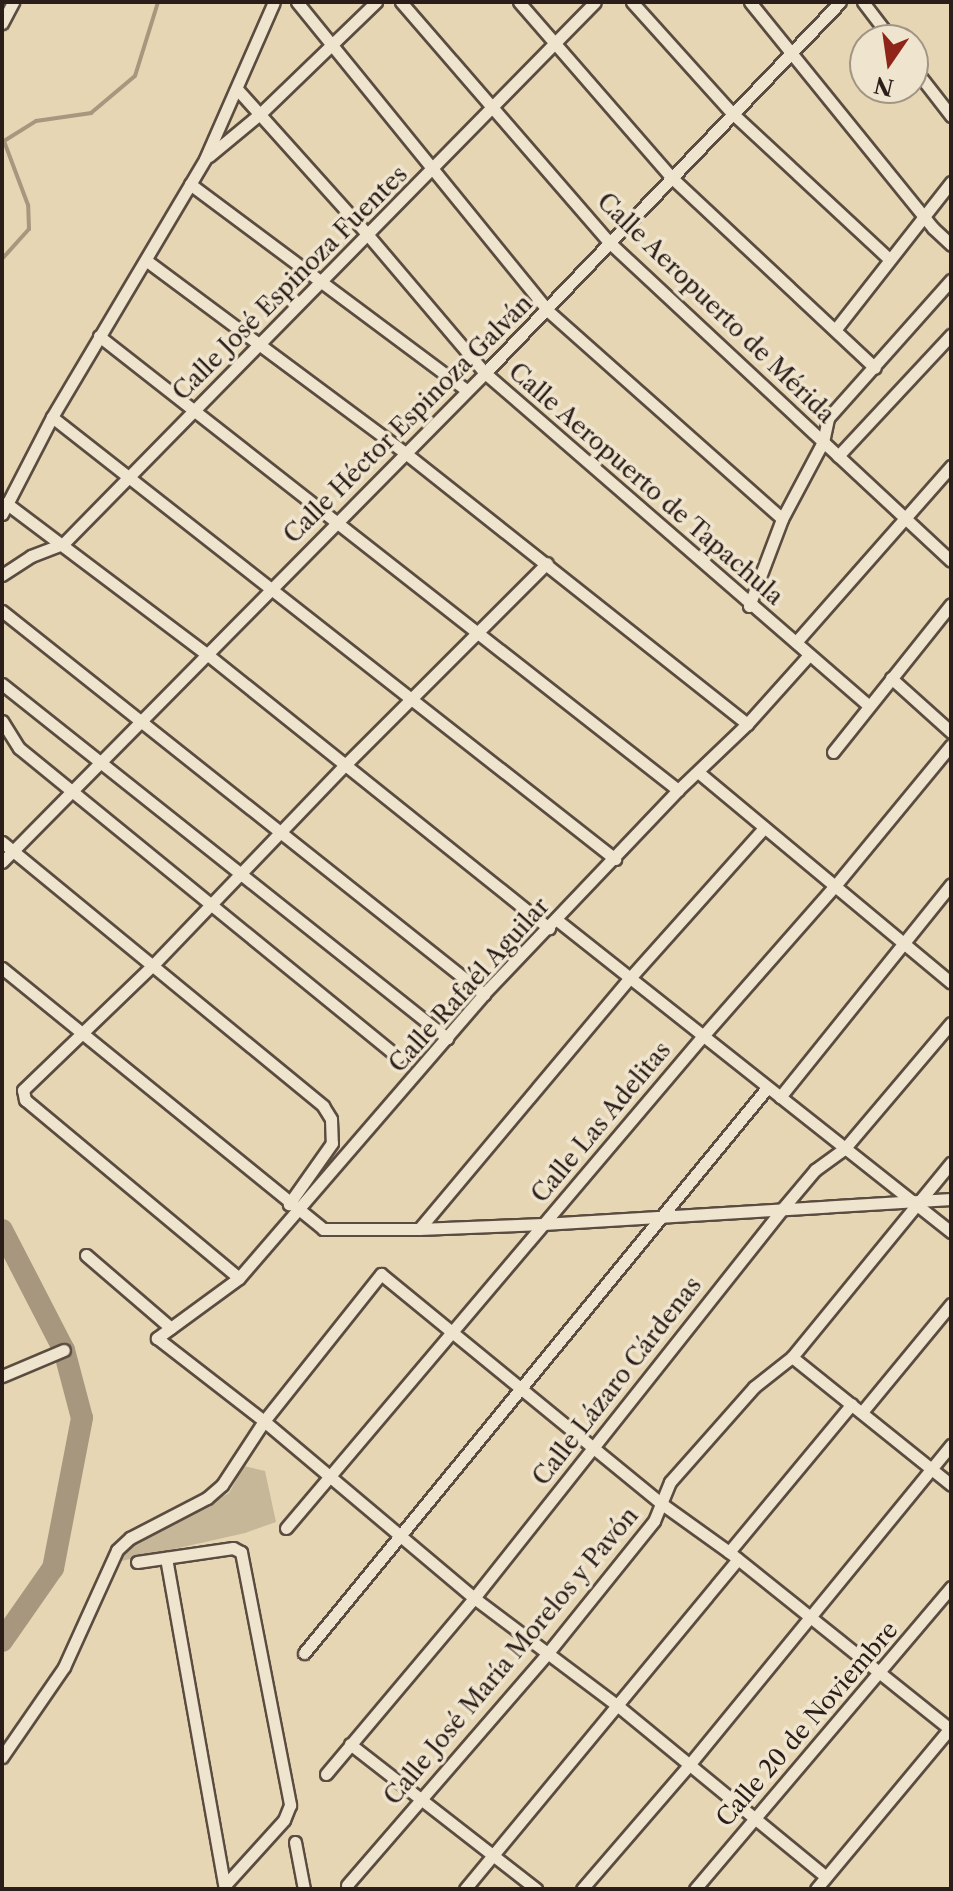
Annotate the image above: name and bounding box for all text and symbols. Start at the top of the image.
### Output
north arrow [849,24,929,104]
text: N [872,71,896,101]
street label: Calle José Espinoza Fuentes [167,160,413,406]
street label: Calle Aeropuerto de Mérida [591,187,841,429]
street label: Calle Héctor Espinoza Galván [278,289,538,549]
street label: Calle Aeropuerto de Tapachula [502,356,790,612]
street label: Calle Rafaél Aguilar [383,891,555,1079]
street label: Calle Las Adelitas [525,1035,677,1209]
street label: Calle Lázaro Cárdenas [527,1271,707,1491]
street label: Calle José María Morelos y Pavón [377,1501,645,1811]
street label: Calle 20 de Noviembre [710,1616,904,1832]

